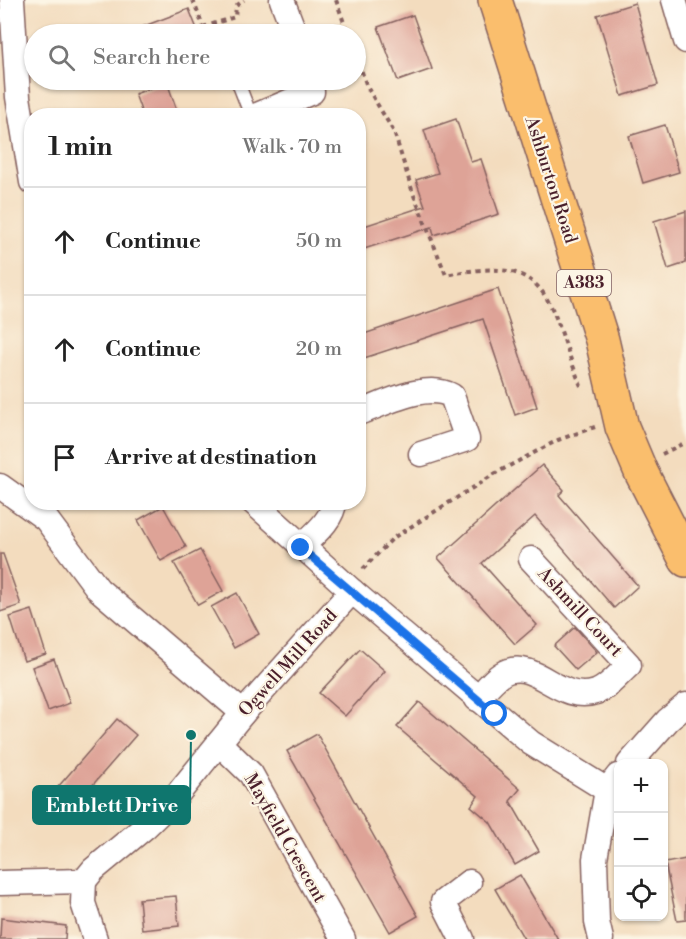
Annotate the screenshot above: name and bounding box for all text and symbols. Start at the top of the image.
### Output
search box [24,24,366,90]
icon: search [45,41,78,74]
text: Search here [93,44,210,71]
street label: Ashburton Road [519,113,583,247]
text: 1 min [48,131,113,163]
text: Walk · 70 m [243,135,342,160]
icon: ahead [48,225,81,258]
text: Continue [105,228,201,255]
text: 50 m [296,229,342,254]
road number: A383 [557,270,611,296]
icon: ahead [48,333,81,366]
text: Continue [105,336,201,363]
text: 20 m [296,337,342,362]
icon: arrive [48,441,81,474]
text: Arrive at destination [105,444,317,471]
route end [287,534,313,560]
street label: Ashmill Court [532,562,628,662]
street label: Ogwell Mill Road [234,604,343,722]
route start [481,700,507,726]
map controls [614,759,668,921]
button: + [614,759,668,813]
street label: Mayfield Crescent [239,769,332,907]
callout: Emblett Drive [33,786,190,824]
text: Emblett Drive [46,794,179,819]
button: − [614,813,668,867]
button: locate [614,867,668,921]

